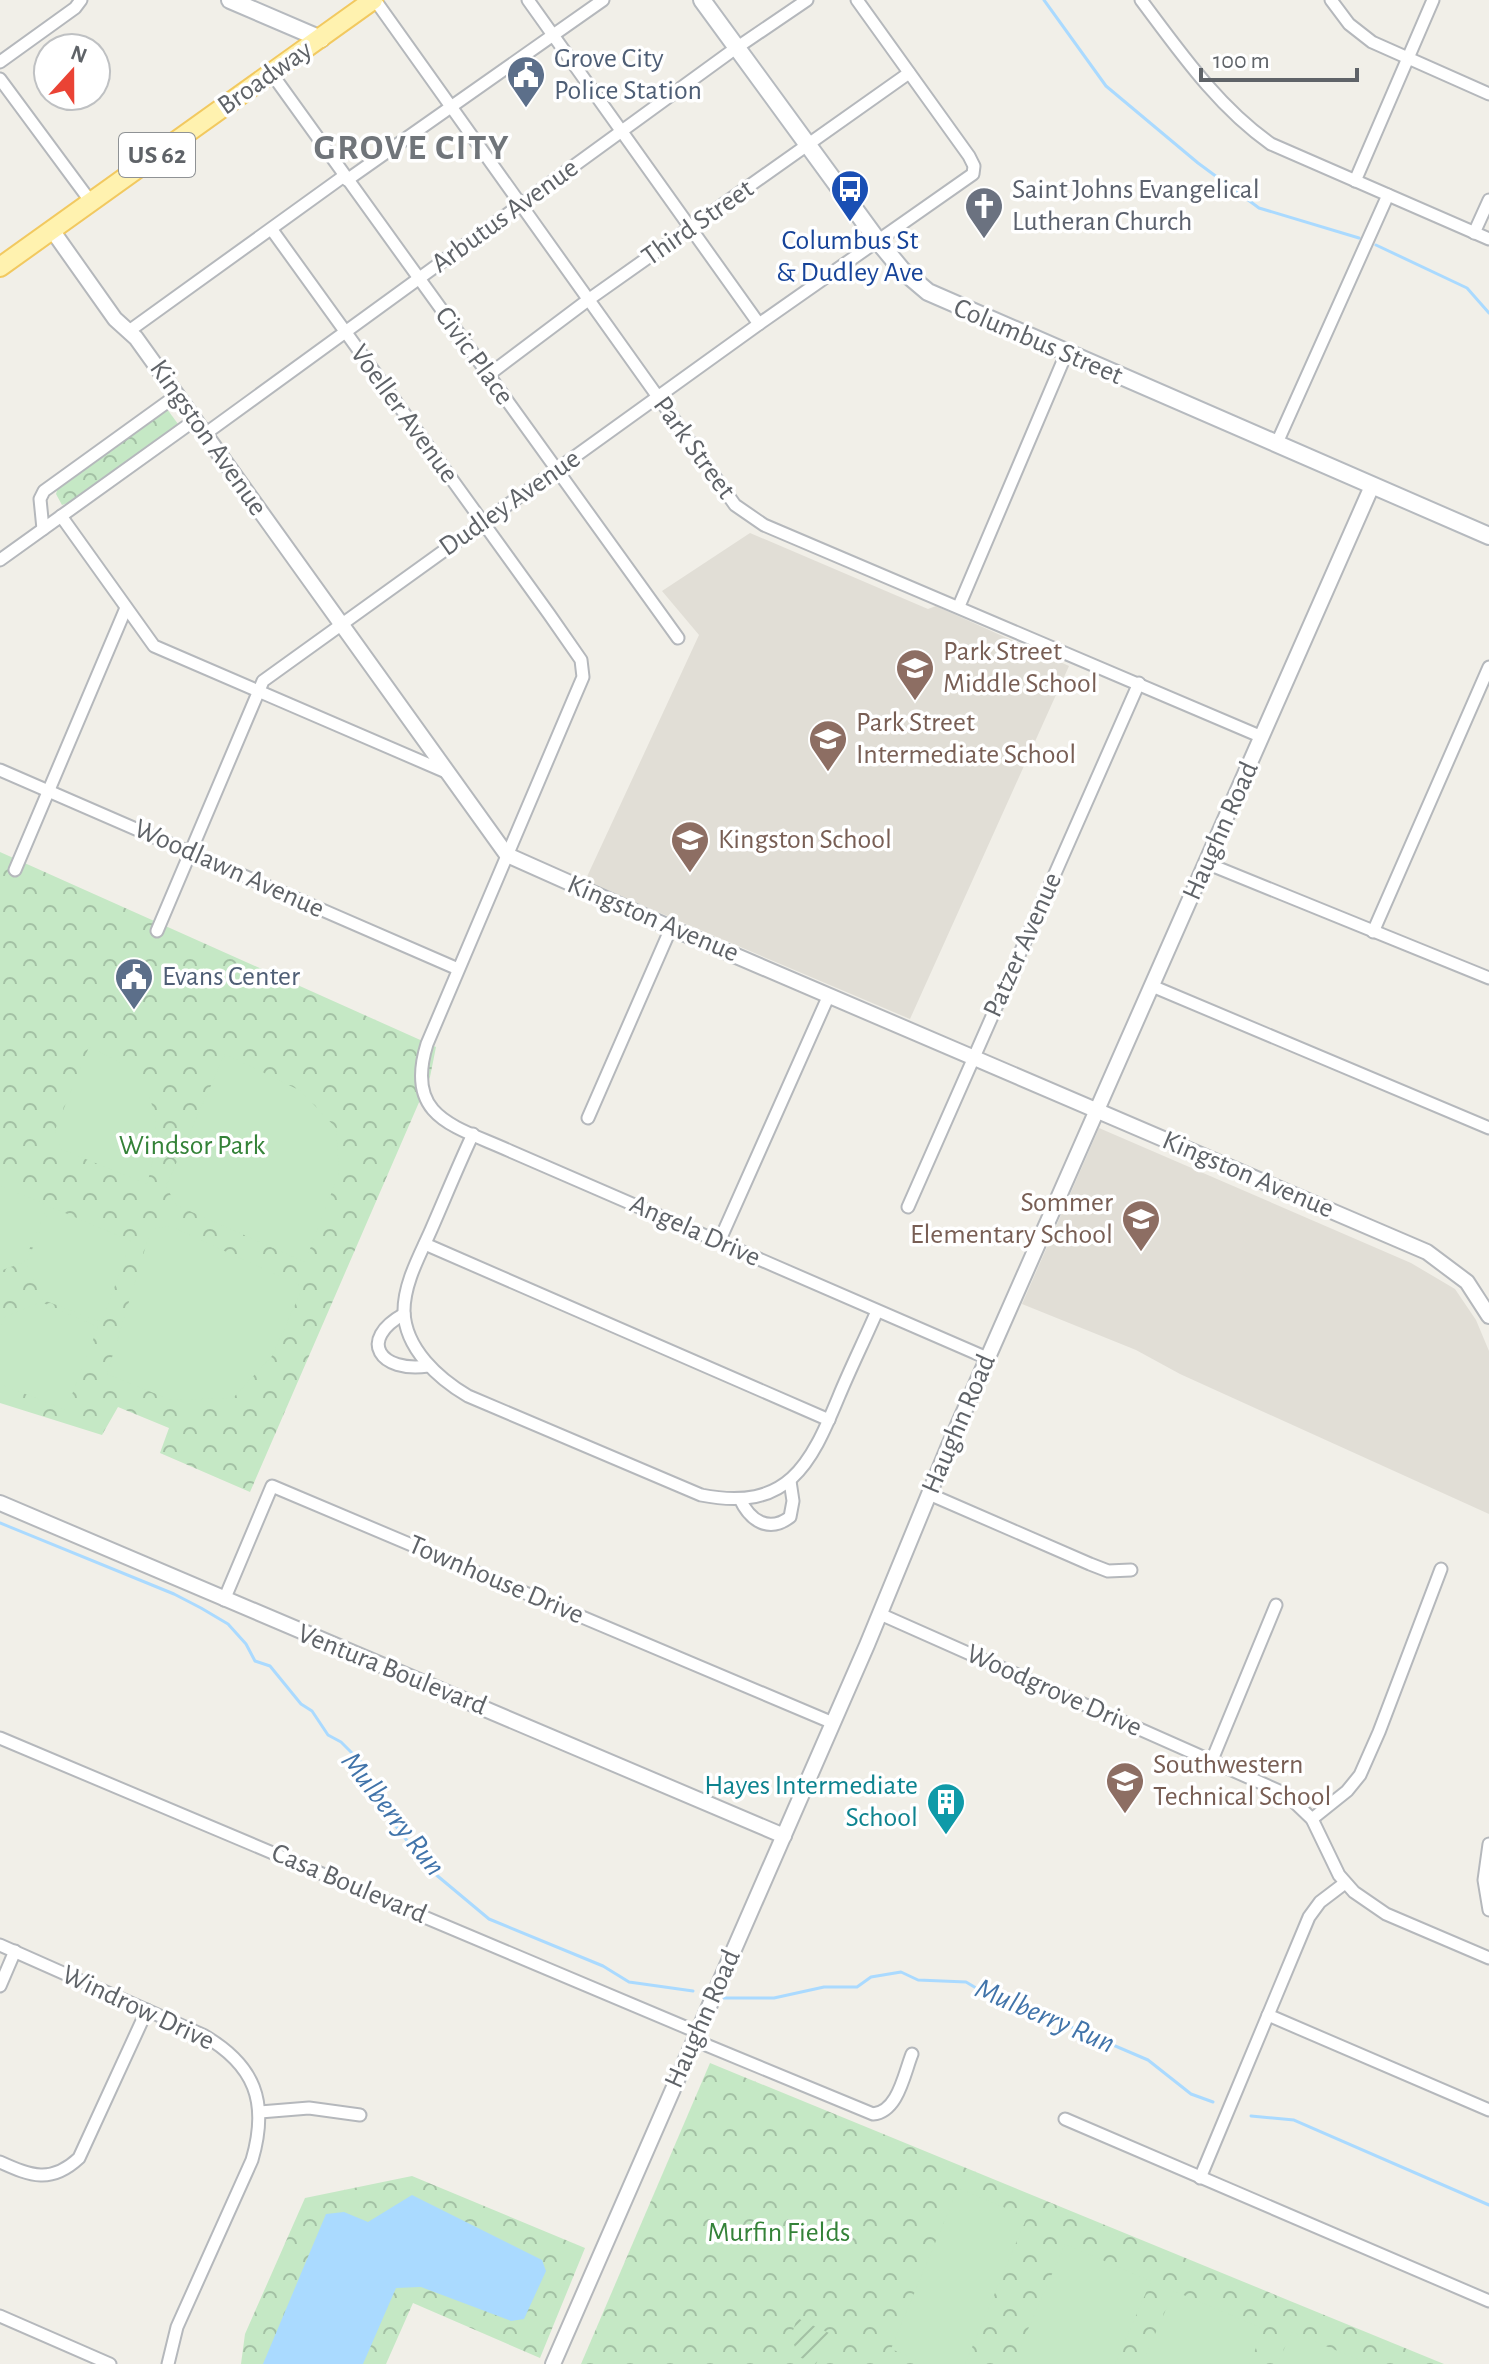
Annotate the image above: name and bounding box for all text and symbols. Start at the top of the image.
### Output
north arrow [32,32,112,112]
scale bar [1201,32,1357,82]
street label: Broadway [213,36,317,120]
text: N [68,41,90,67]
place label: Grove City Police Station [554,45,702,105]
text: 100 m [1213,49,1270,73]
public building icon: Grove City Police Station [505,54,547,109]
district label: GROVE CITY [314,130,510,166]
road number: US 62 [119,133,195,177]
street label: Arbutus Avenue [427,154,583,278]
bus stop icon: Columbus St & Dudley Ave [829,168,871,223]
street label: Third Street [637,175,759,271]
place label: Saint Johns Evangelical Lutheran Church [1012,176,1260,236]
church icon: Saint Johns Evangelical Lutheran Church [963,185,1005,240]
place label: Columbus St & Dudley Ave [776,227,924,287]
street label: Columbus Street [949,294,1127,390]
street label: Civic Place [429,302,519,410]
street label: Voeller Avenue [345,340,463,488]
street label: Kingston Avenue [144,355,272,521]
street label: Park Street [648,392,740,504]
street label: Dudley Avenue [434,444,586,562]
place label: Park Street Middle School [943,638,1098,698]
school or university icon: Park Street Middle School [894,647,936,702]
place label: Park Street Intermediate School [856,709,1076,769]
school or university icon: Park Street Intermediate School [807,718,849,773]
street label: Haughn Road [1178,757,1264,905]
street label: Woodlawn Avenue [130,815,328,923]
school or university icon: Kingston School [669,819,711,874]
place label: Kingston School [718,826,892,854]
street label: Patzer Avenue [979,868,1067,1022]
street label: Kingston Avenue [563,870,743,968]
public building icon: Evans Center [113,956,155,1011]
place label: Evans Center [162,963,300,991]
street label: Kingston Avenue [1158,1126,1338,1224]
park label: Windsor Park [119,1132,266,1160]
place label: Sommer Elementary School [910,1189,1113,1249]
street label: Angela Drive [626,1190,764,1272]
school or university icon: Sommer Elementary School [1120,1198,1162,1253]
street label: Haughn Road [917,1350,1001,1498]
street label: Townhouse Drive [404,1531,588,1629]
street label: Ventura Boulevard [293,1619,491,1721]
street label: Woodgrove Drive [962,1640,1146,1742]
water label: Mulberry Run [336,1746,450,1882]
place label: Southwestern Technical School [1153,1751,1331,1811]
school or university icon: Southwestern Technical School [1104,1760,1146,1815]
place label: Hayes Intermediate School [704,1772,918,1832]
building icon: Hayes Intermediate School [925,1781,967,1836]
street label: Casa Boulevard [267,1839,431,1929]
street label: Haughn Road [660,1945,746,2093]
street label: Windrow Drive [57,1960,219,2056]
water label: Mulberry Run [971,1973,1119,2059]
park label: Murfin Fields [708,2219,850,2247]

